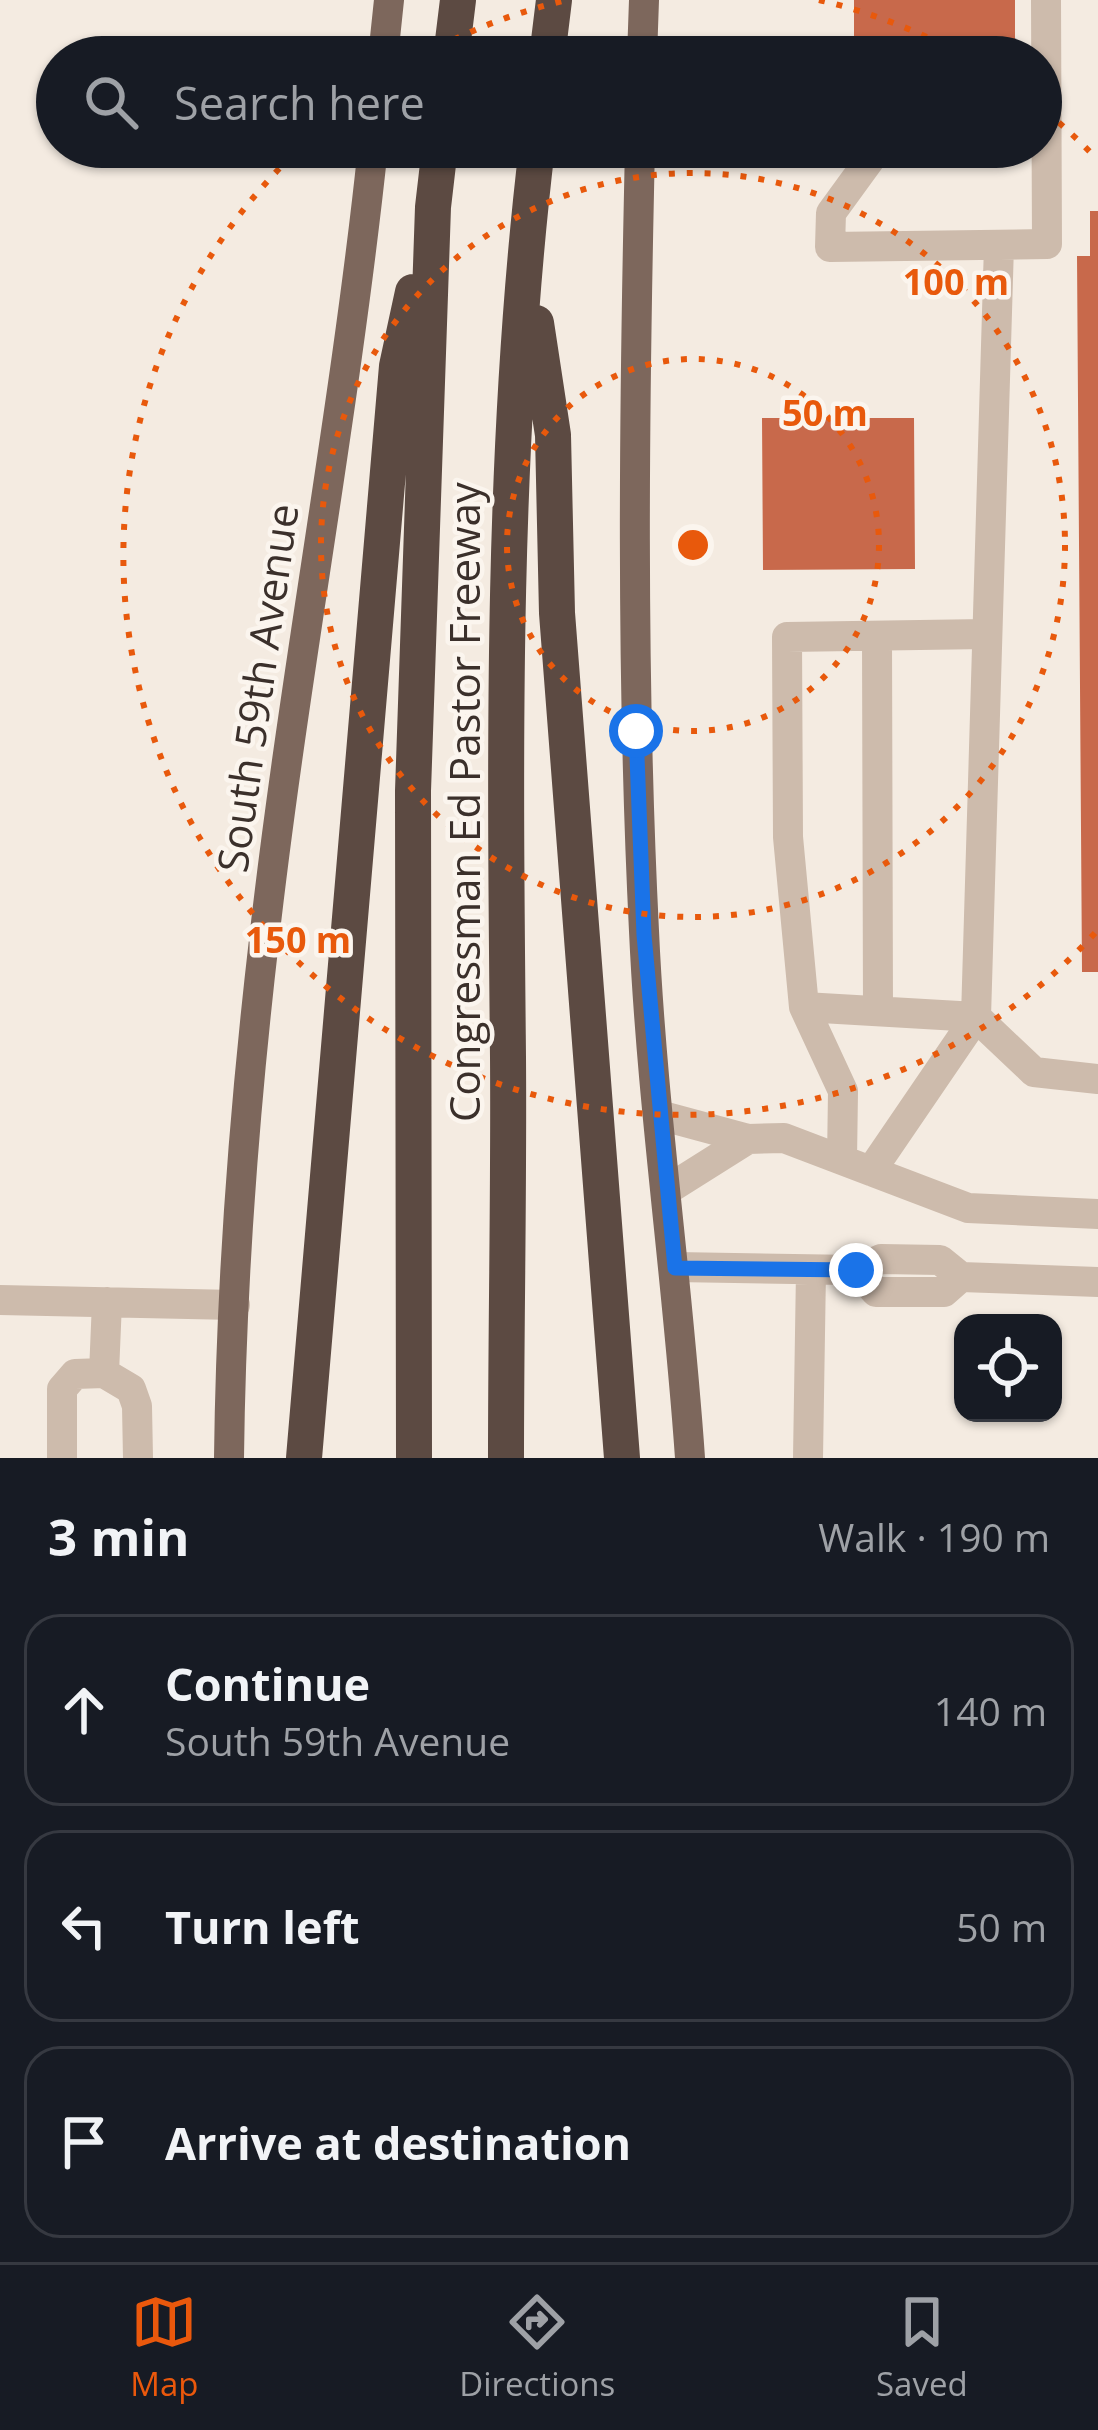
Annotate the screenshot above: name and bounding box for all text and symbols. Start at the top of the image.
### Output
search box [36,36,1062,168]
icon: search [78,69,144,135]
text: Search here [174,72,425,133]
text: 100 m [903,257,1009,306]
text: 50 m [782,388,868,437]
street label: Congressman Ed Pastor Freeway [435,481,492,1122]
street label: South 59th Avenue [202,500,311,876]
centre of rings [672,524,714,566]
route start [609,704,663,758]
text: 150 m [245,915,351,964]
route end [829,1243,883,1297]
map controls [954,1314,1062,1422]
button: locate [954,1314,1062,1422]
text: 3 min [48,1501,190,1571]
text: Walk · 190 m [818,1510,1050,1563]
text: Continue [165,1653,370,1714]
icon: ahead [51,1677,117,1743]
text: 140 m [934,1684,1047,1737]
text: South 59th Avenue [165,1714,510,1767]
icon: left [51,1893,117,1959]
text: Turn left [165,1896,360,1957]
text: 50 m [956,1900,1047,1953]
icon: arrive [51,2109,117,2175]
text: Arrive at destination [165,2112,631,2173]
tab: Map [130,2289,199,2406]
tab: Directions [459,2289,615,2406]
tab: Saved [876,2289,968,2406]

